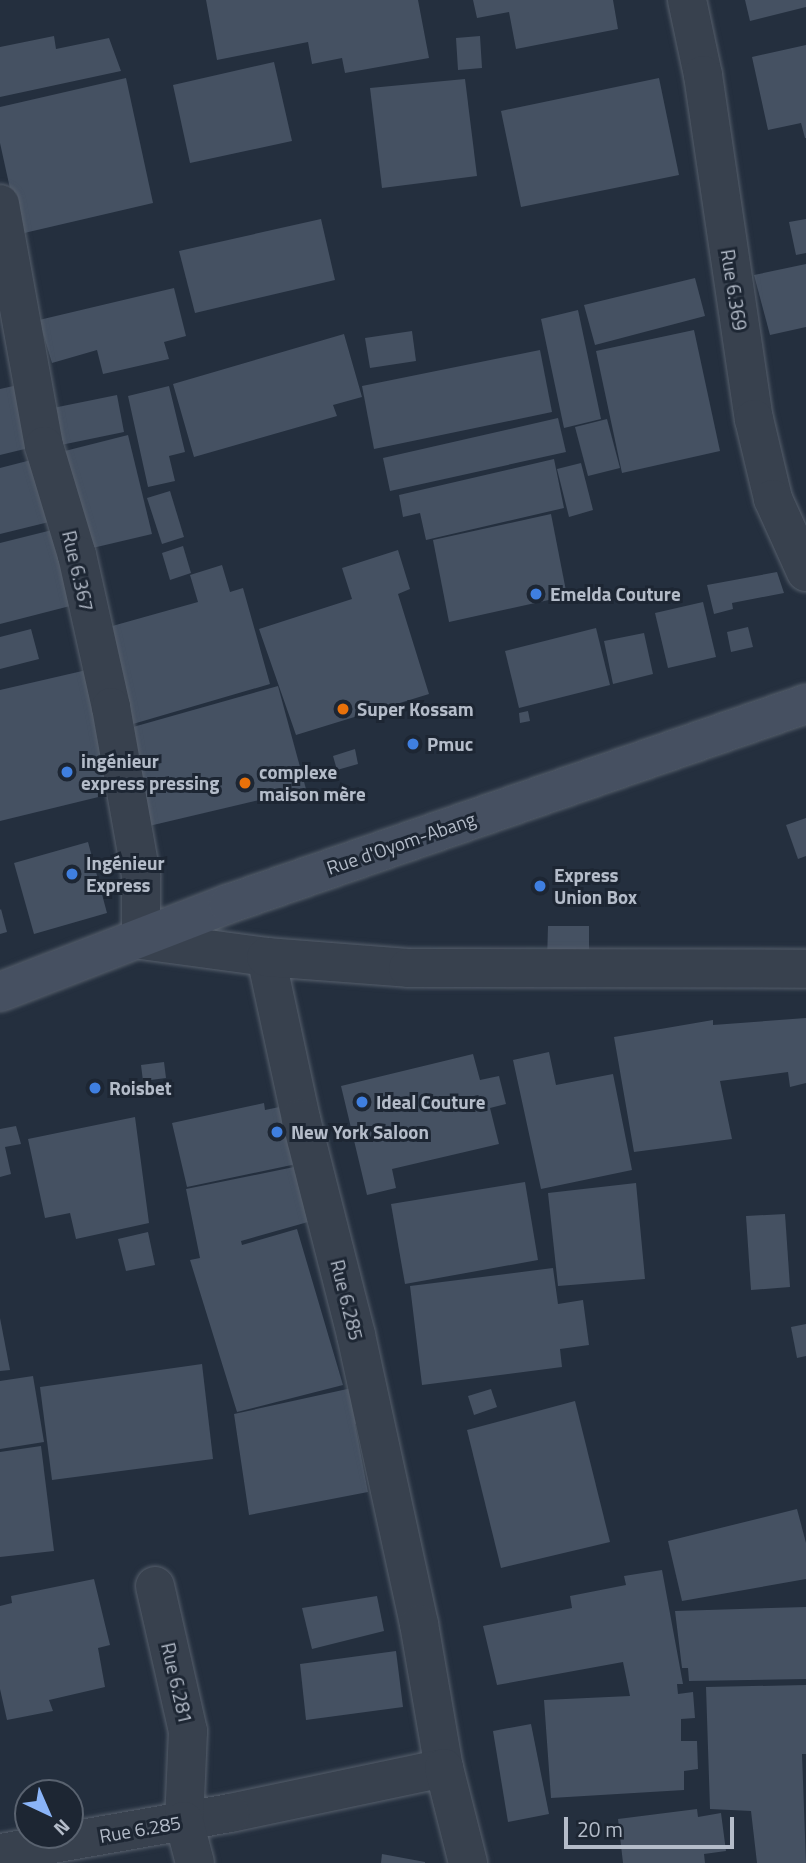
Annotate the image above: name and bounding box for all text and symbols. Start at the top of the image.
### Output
street label: Rue 6.369 [716,248,752,332]
street label: Rue 6.367 [58,528,98,614]
place label: Emelda Couture [550,583,681,605]
marker: Emelda Couture [528,586,544,602]
place label: Super Kossam [357,698,474,720]
marker: Super Kossam [335,701,351,717]
place label: Pmuc [427,733,473,755]
marker: Pmuc [405,736,421,752]
place label: ingénieur express pressing [81,750,219,794]
place label: complexe maison mère [259,761,366,805]
marker: ingénieur express pressing [59,764,75,780]
marker: complexe maison mère [237,775,253,791]
street label: Rue d'Oyom-Abang [324,807,478,879]
place label: Ingénieur Express [86,852,164,896]
place label: Express Union Box [554,864,637,908]
marker: Ingénieur Express [64,866,80,882]
marker: Express Union Box [532,878,548,894]
place label: Roisbet [109,1077,172,1099]
marker: Roisbet [87,1080,103,1096]
place label: Ideal Couture [376,1091,485,1113]
marker: Ideal Couture [354,1094,370,1110]
place label: New York Saloon [291,1121,429,1143]
marker: New York Saloon [269,1124,285,1140]
street label: Rue 6.285 [326,1257,368,1343]
street label: Rue 6.281 [157,1640,197,1726]
north arrow [14,1779,84,1849]
scale bar [568,1804,738,1848]
street label: Rue 6.285 [98,1811,182,1847]
text: N [48,1813,77,1843]
text: 20 m [577,1813,623,1845]

